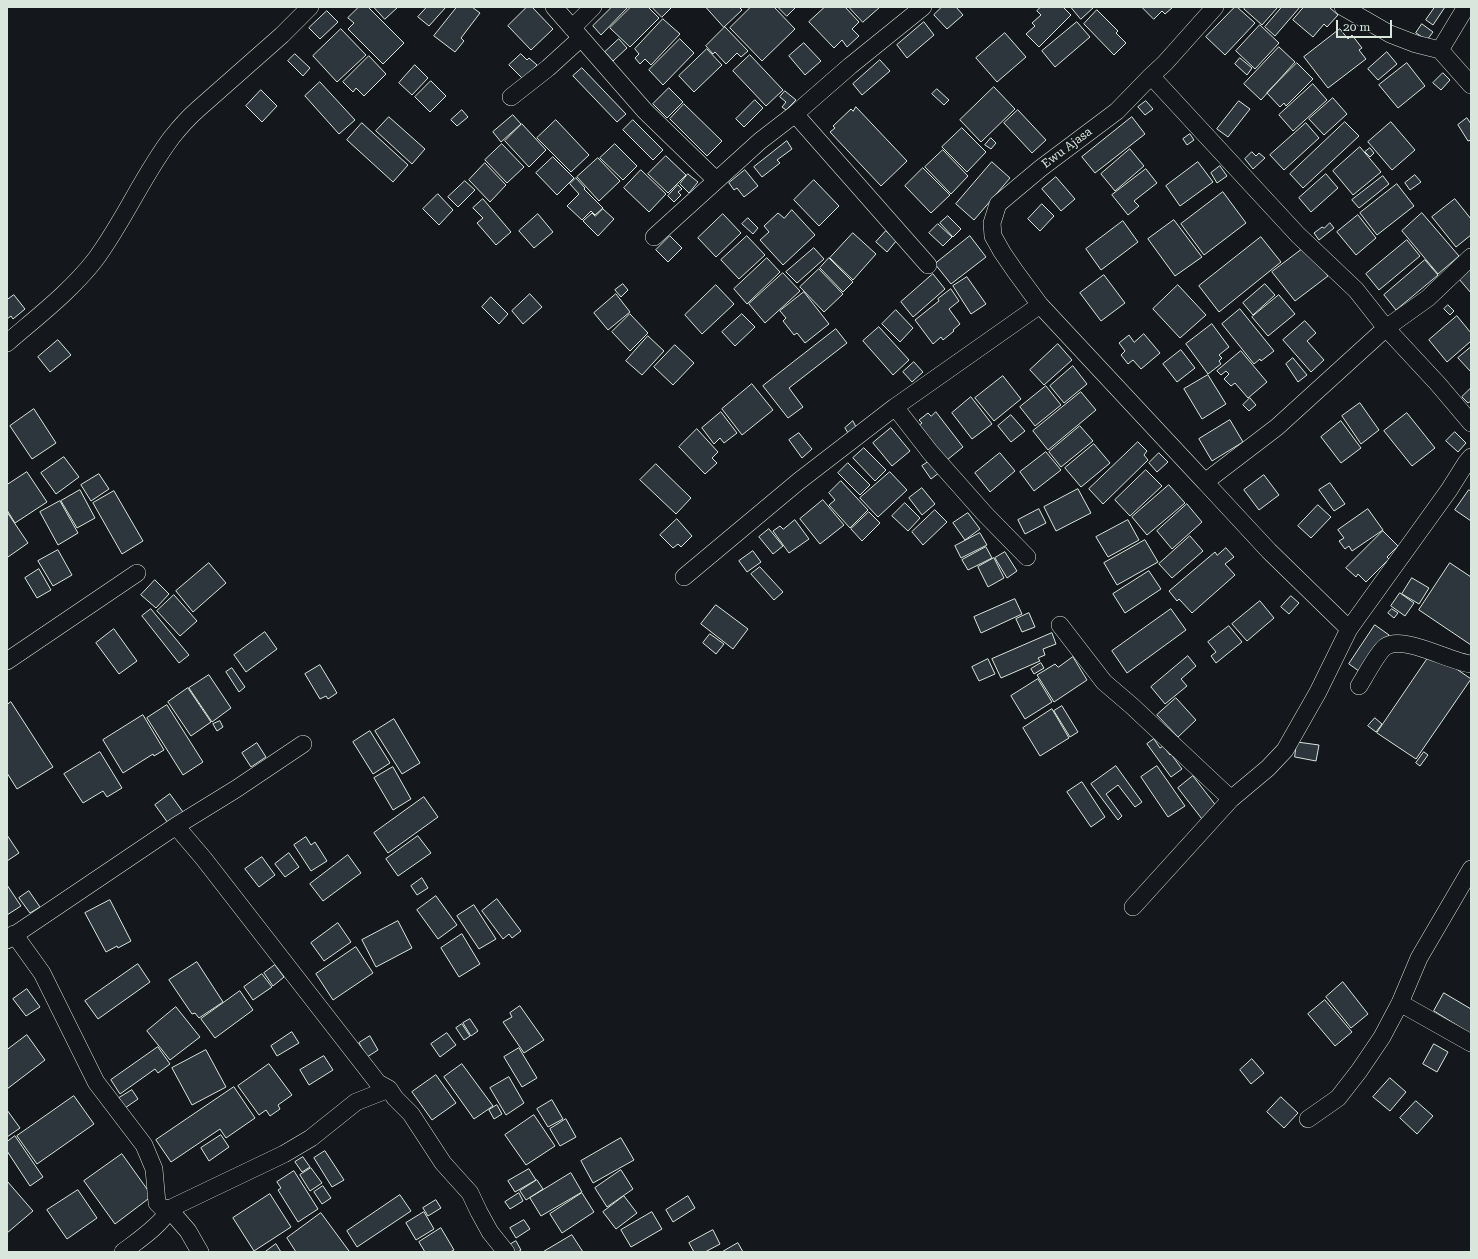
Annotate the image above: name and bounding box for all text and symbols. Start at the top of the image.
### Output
scale bar [1338,12,1394,38]
text: 20 m [1343,20,1370,34]
street label: Ewu Ajasa [1039,125,1095,171]

